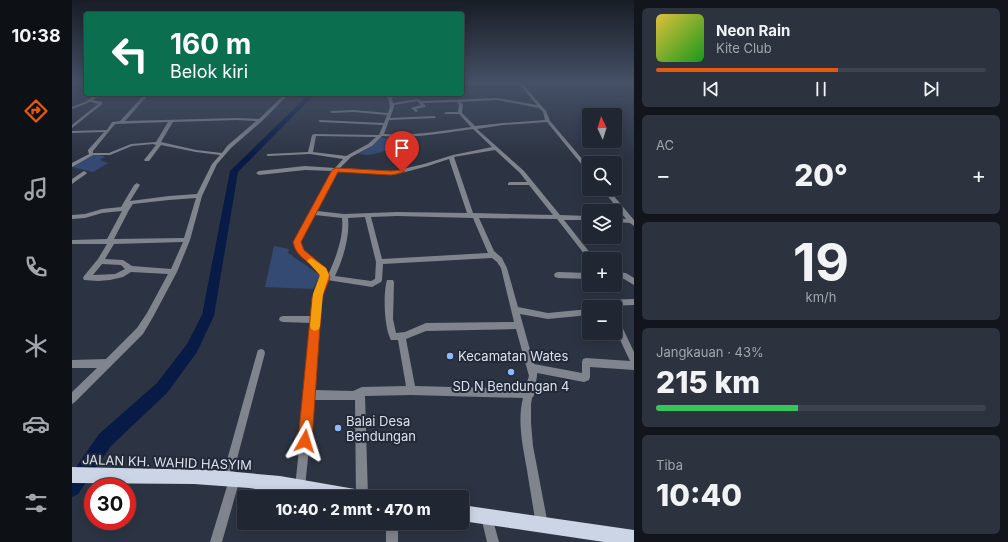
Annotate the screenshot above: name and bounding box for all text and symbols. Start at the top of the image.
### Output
text: Neon Rain [716,21,790,40]
text: 10:38 [11,25,61,46]
text: 160 m [170,27,251,61]
icon: left [104,28,156,80]
text: Kite Club [716,40,772,56]
text: Belok kiri [170,61,248,82]
icon: previous [700,78,722,100]
icon: pause [810,78,832,100]
icon: next [920,78,942,100]
icon: directions [22,97,50,125]
north arrow [582,108,622,148]
map controls [582,108,622,340]
pin [385,131,419,172]
icon: arrive [391,137,413,159]
text: AC [656,137,674,153]
button: search [582,156,622,196]
text: 20° [794,157,848,193]
text: − [656,162,671,188]
text: + [971,162,986,188]
icon: music [22,175,50,203]
button: layers [582,204,622,244]
text: 19 [793,231,849,294]
button: + [582,252,622,292]
icon: phone [22,253,50,281]
text: km/h [806,289,836,305]
button: − [582,300,622,340]
icon: climate [22,332,50,360]
text: Jangkauan · 43% [656,344,764,360]
place label: Kecamatan Wates [458,348,568,364]
marker: Kecamatan Wates [445,351,455,361]
text: 215 km [656,364,760,400]
marker: SD N Bendungan 4 [506,367,516,377]
place label: SD N Bendungan 4 [453,378,569,394]
icon: car [22,410,50,438]
place label: Balai Desa Bendungan [346,413,416,444]
position arrow [284,420,326,462]
marker: Balai Desa Bendungan [333,423,343,433]
street label: JALAN KH. WAHID HASYIM [82,451,252,473]
text: Tiba [656,457,683,473]
text: 10:40 [656,477,742,513]
speed limit sign: 30 [84,478,136,530]
icon: filters [22,489,50,517]
text: 10:40 · 2 mnt · 470 m [275,500,431,519]

